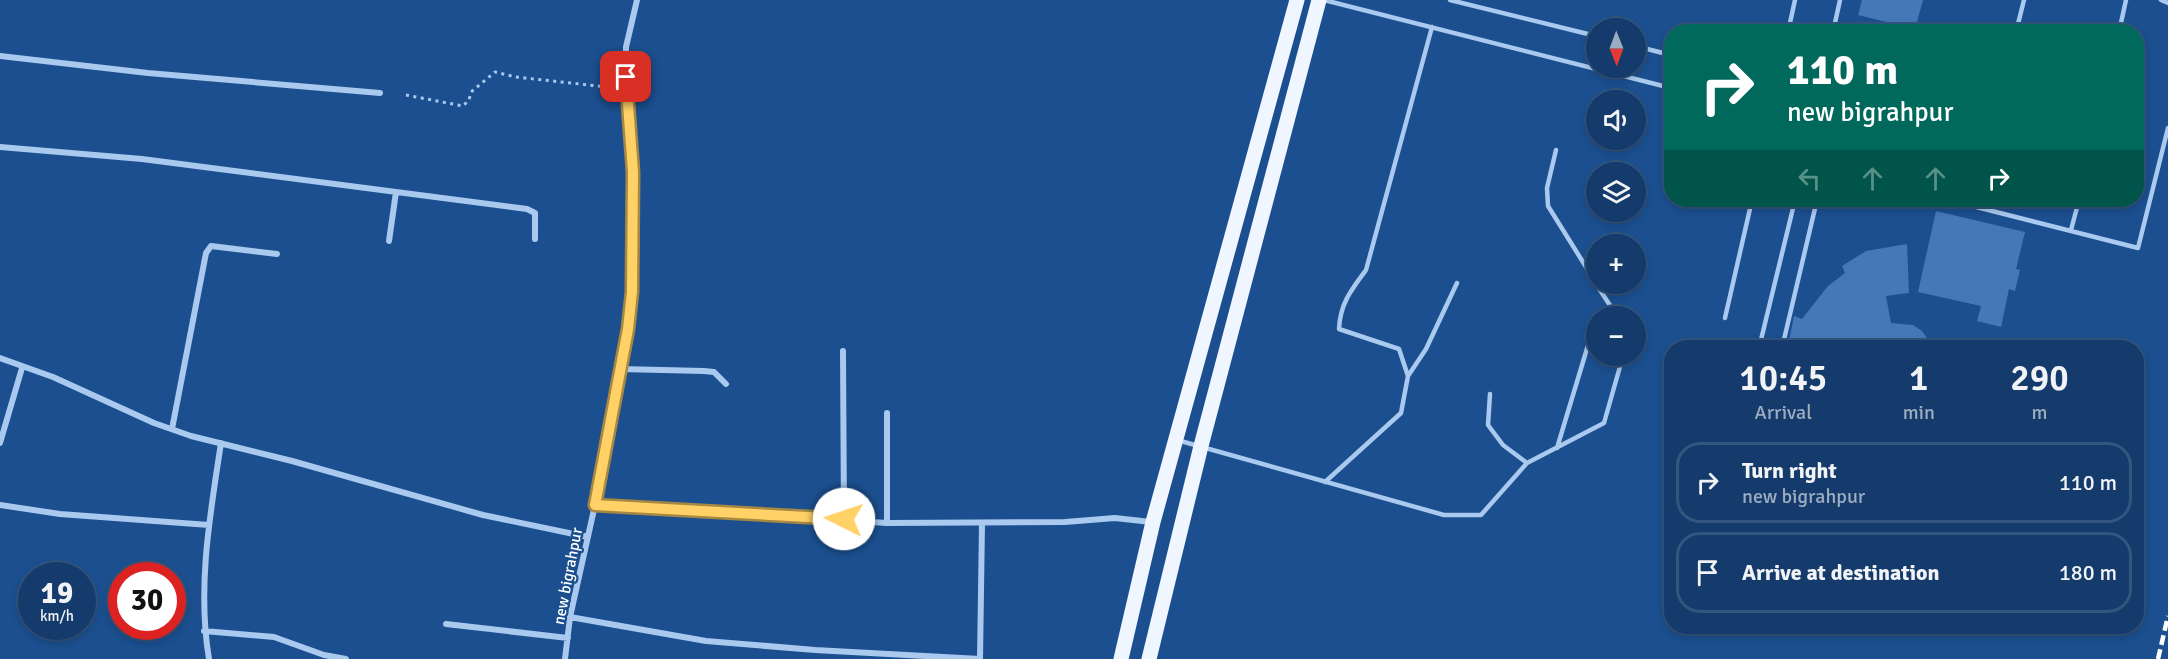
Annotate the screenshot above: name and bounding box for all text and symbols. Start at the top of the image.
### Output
north arrow [1586,18,1646,78]
map controls [1586,18,1646,366]
text: 110 m [1787,45,1898,96]
icon: right [1688,48,1766,126]
pin [600,51,651,102]
icon: arrive [609,60,642,93]
button: sound [1586,90,1646,150]
text: new bigrahpur [1787,96,1953,129]
button: layers [1586,162,1646,222]
icon: left [1793,162,1826,195]
icon: ahead [1856,162,1889,195]
icon: ahead [1919,162,1952,195]
icon: right [1982,162,2015,195]
button: + [1586,234,1646,294]
button: − [1586,306,1646,366]
text: 10:45 [1739,356,1827,401]
text: 1 [1909,356,1929,401]
text: 290 [2010,356,2069,401]
text: Arrival [1755,400,1812,425]
text: min [1903,400,1935,425]
text: m [2031,400,2047,425]
text: Turn right [1742,457,1837,484]
icon: right [1691,466,1724,499]
text: 110 m [2059,469,2117,496]
text: new bigrahpur [1742,484,1865,509]
position arrow [812,487,876,551]
street label: new bigrahpur [549,526,587,626]
icon: arrive [1691,556,1724,589]
text: Arrive at destination [1742,559,1939,586]
text: 180 m [2059,559,2117,586]
speed limit sign: 30 [108,562,186,640]
text: 19 [41,575,73,612]
text: km/h [40,607,74,625]

